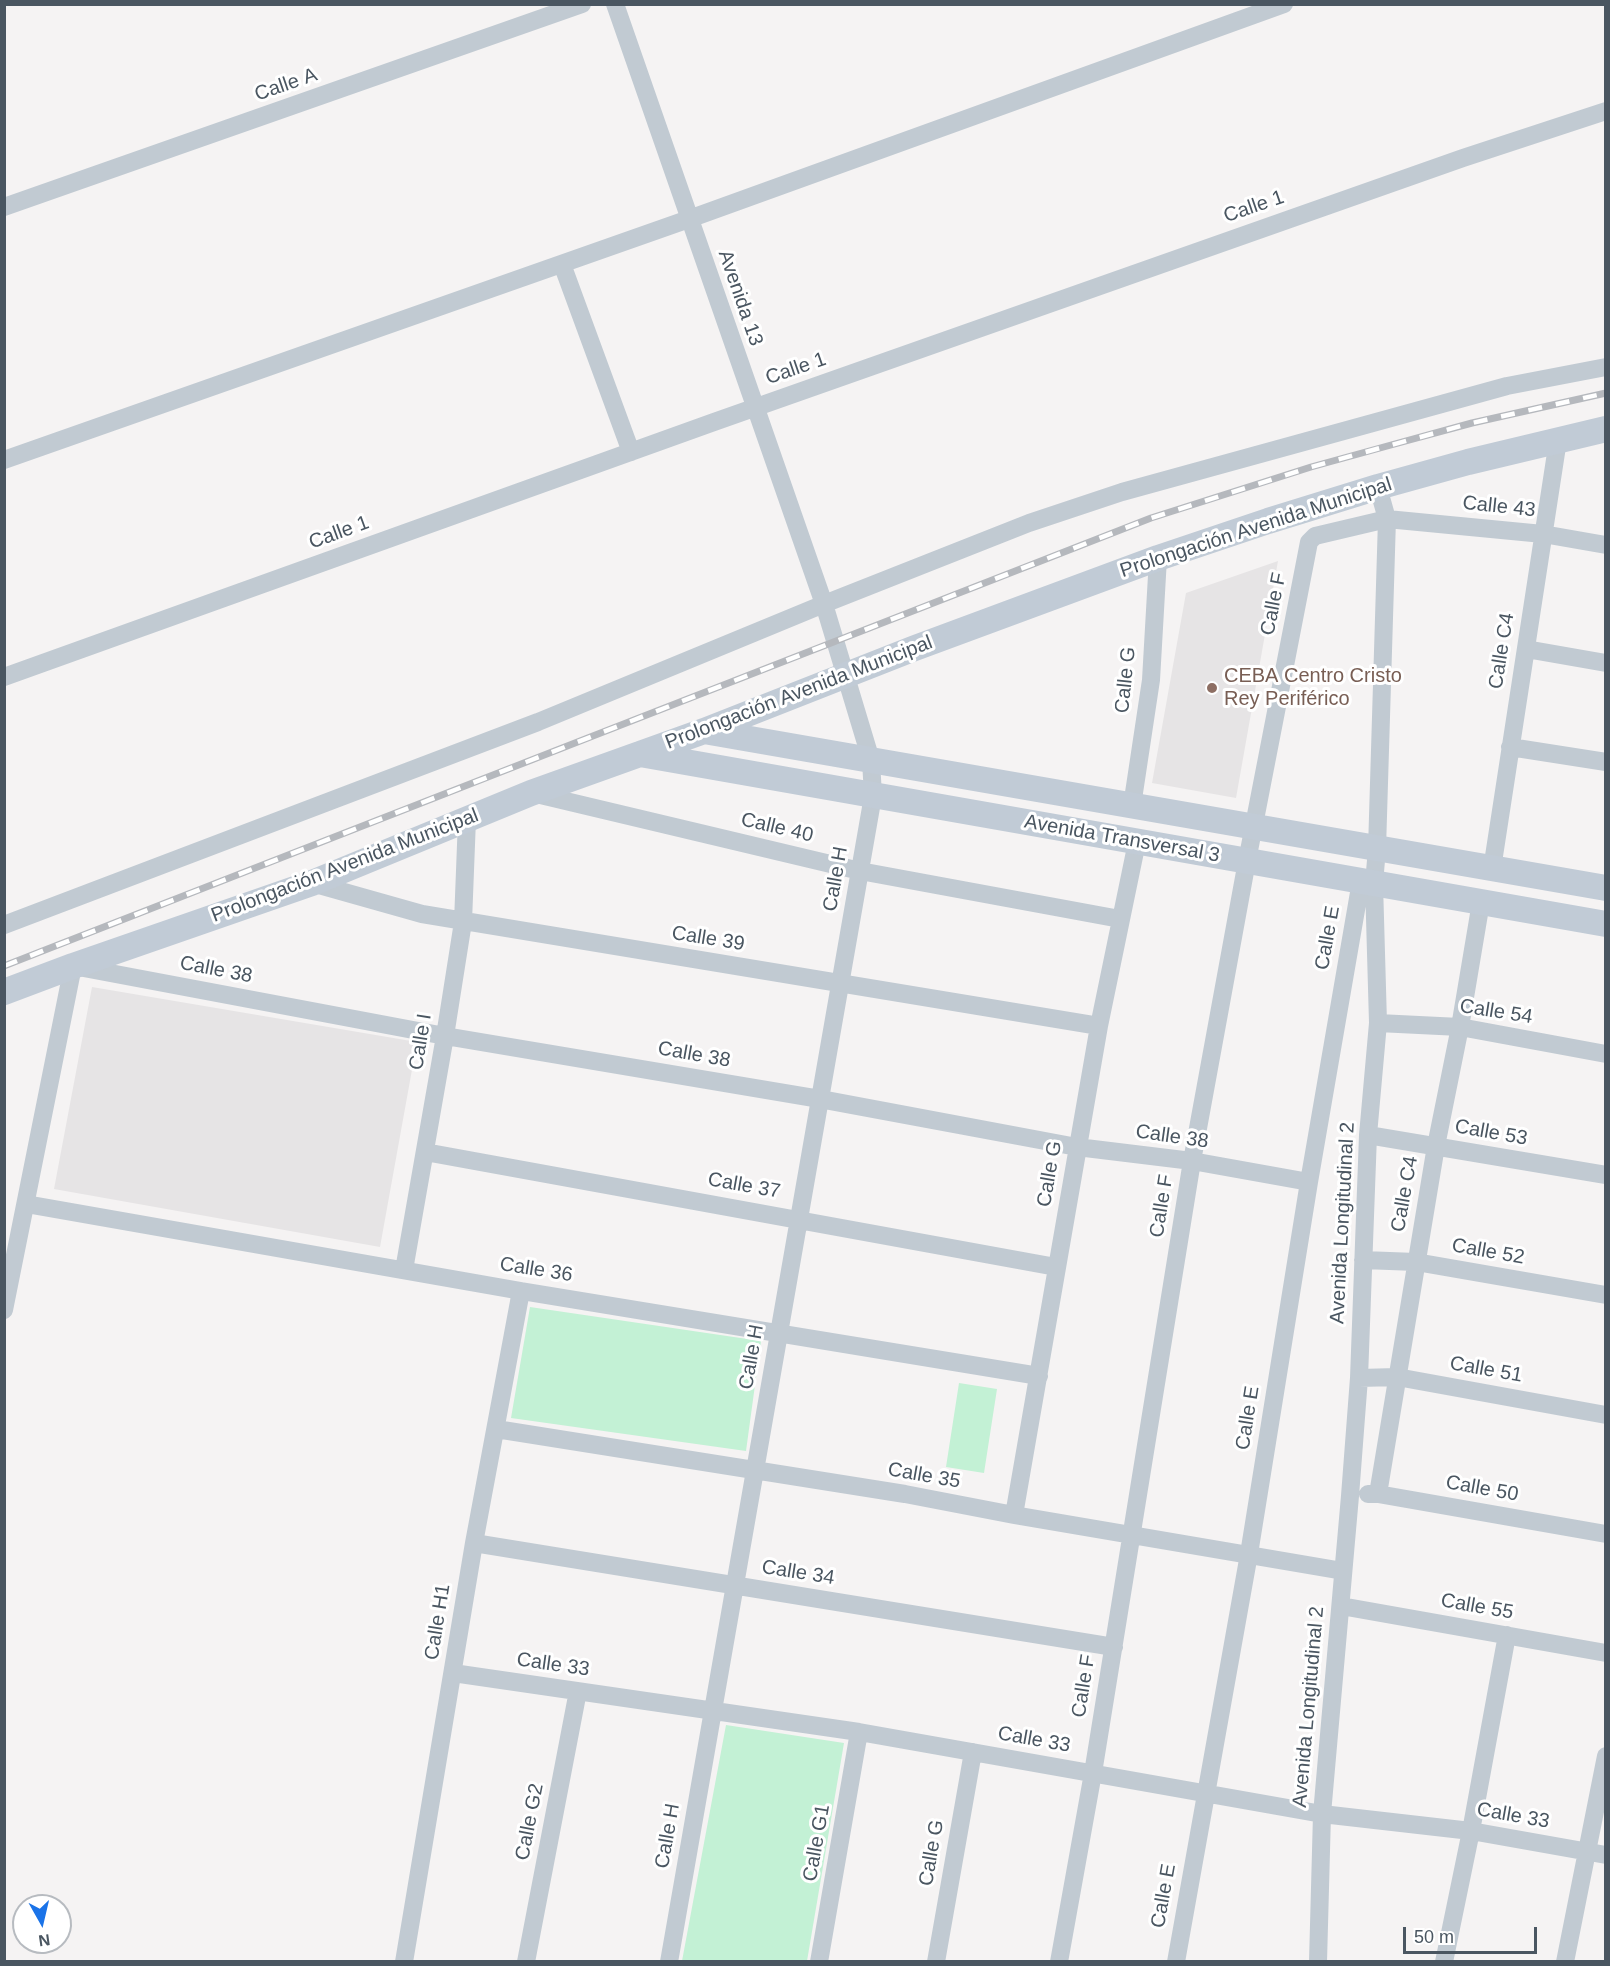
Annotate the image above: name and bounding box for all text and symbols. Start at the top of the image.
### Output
street label: Calle A [252,63,320,107]
street label: Calle 1 [1221,186,1287,228]
street label: Avenida 13 [712,247,768,349]
street label: Calle 1 [763,348,829,390]
street label: Prolongación Avenida Municipal [1117,473,1395,583]
street label: Calle 43 [1461,491,1537,523]
street label: Calle 1 [306,511,372,555]
street label: Calle F [1256,571,1292,637]
street label: Calle C4 [1484,611,1520,691]
street label: Prolongación Avenida Municipal [662,631,936,755]
street label: Calle G [1111,646,1141,714]
place label: CEBA Centro Cristo Rey Periférico [1224,664,1402,711]
marker: CEBA Centro Cristo Rey Periférico [1205,681,1219,695]
street label: Prolongación Avenida Municipal [208,804,482,928]
street label: Calle 40 [739,808,815,848]
street label: Avenida Transversal 3 [1022,810,1222,868]
street label: Calle H [818,845,854,913]
street label: Calle E [1311,904,1345,972]
street label: Calle 39 [670,921,746,957]
street label: Calle 38 [178,951,254,989]
street label: Calle 54 [1458,994,1534,1030]
street label: Calle I [405,1012,437,1072]
street label: Calle 38 [656,1037,732,1073]
street label: Calle 53 [1453,1115,1529,1151]
street label: Calle 38 [1134,1120,1210,1154]
street label: Avenida Longitudinal 2 [1326,1121,1360,1325]
street label: Calle G [1032,1139,1068,1209]
street label: Calle C4 [1387,1154,1423,1234]
street label: Calle 37 [706,1168,782,1204]
street label: Calle F [1145,1173,1179,1239]
street label: Calle 52 [1450,1234,1526,1270]
street label: Calle 36 [498,1252,574,1288]
street label: Calle H [734,1323,770,1391]
street label: Calle 51 [1448,1352,1524,1388]
street label: Calle E [1231,1384,1265,1452]
street label: Calle 35 [886,1458,962,1494]
street label: Calle 50 [1444,1471,1520,1507]
street label: Calle 34 [760,1555,836,1591]
street label: Calle H1 [420,1582,456,1662]
street label: Calle 55 [1439,1589,1515,1625]
street label: Avenida Longitudinal 2 [1288,1605,1330,1809]
street label: Calle 33 [515,1648,591,1682]
street label: Calle F [1067,1653,1101,1719]
street label: Calle 33 [996,1722,1072,1758]
street label: Calle G2 [511,1782,549,1862]
street label: Calle 33 [1475,1798,1551,1834]
street label: Calle H [650,1802,686,1870]
street label: Calle G1 [798,1803,836,1883]
street label: Calle G [914,1818,950,1888]
street label: Calle E [1147,1862,1181,1930]
north arrow [12,1894,72,1954]
scale bar [1406,1915,1540,1953]
text: 50 m [1414,1927,1454,1947]
text: N [37,1931,51,1950]

